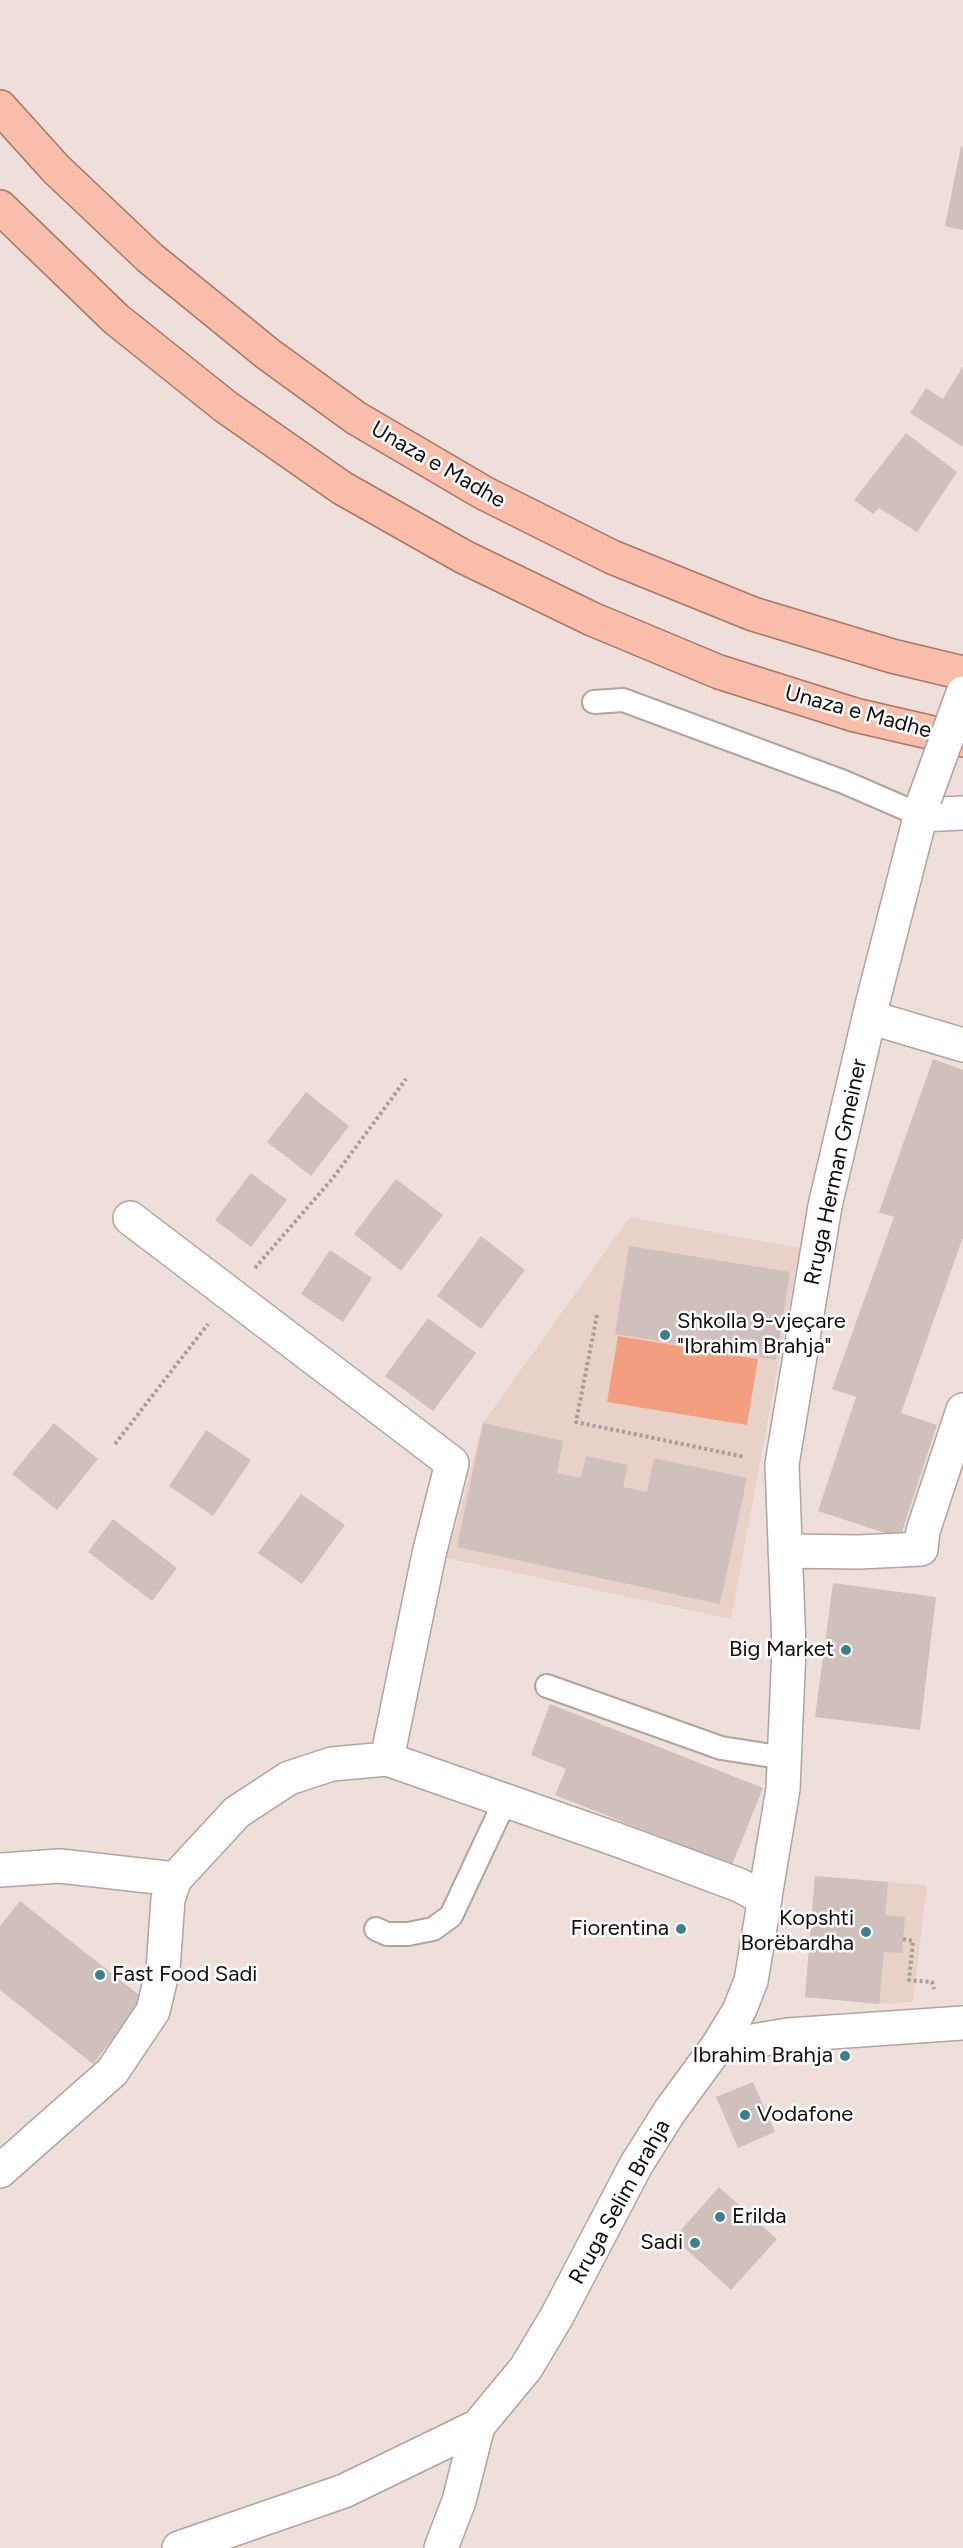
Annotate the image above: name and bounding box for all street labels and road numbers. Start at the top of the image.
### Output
street label: Unaza e Madhe [366,416,510,514]
street label: Unaza e Madhe [782,680,934,744]
street label: Rruga Herman Gmeiner [799,1056,873,1288]
street label: Rruga Selim Brahja [564,2115,676,2289]

